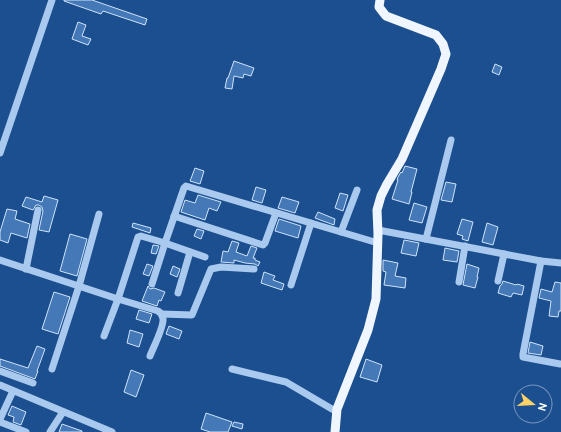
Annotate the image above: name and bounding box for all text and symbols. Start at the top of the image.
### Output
north arrow [513,384,553,424]
text: N [534,401,549,413]

